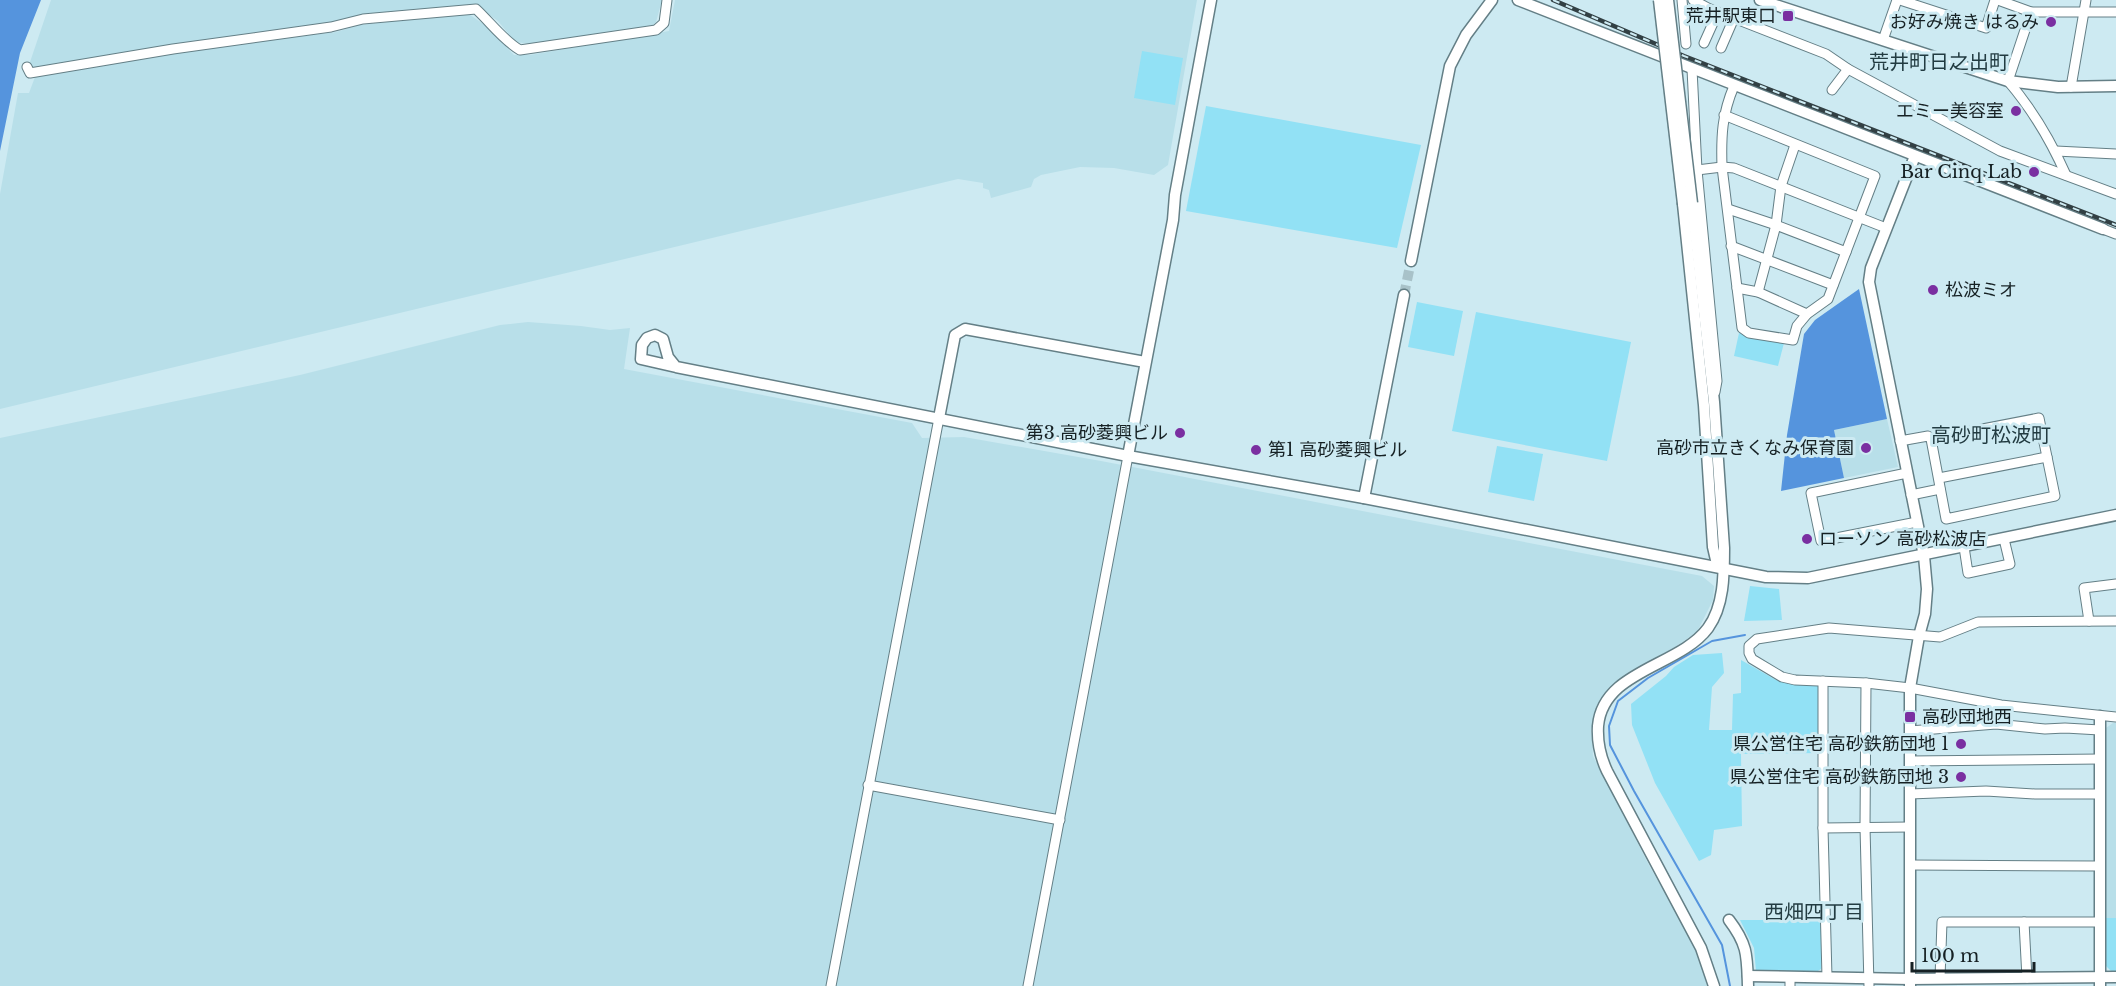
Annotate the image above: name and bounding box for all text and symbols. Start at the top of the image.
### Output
place label: 荒井駅東口 [1686,5,1776,27]
marker: 荒井駅東口 [1781,9,1795,23]
place label: お好み焼き はるみ [1890,11,2039,33]
marker: お好み焼き はるみ [2044,15,2058,29]
district label: 荒井町日之出町 [1869,50,2009,74]
place label: エミー美容室 [1896,100,2004,122]
marker: エミー美容室 [2009,104,2023,118]
place label: Bar Cinq Lab [1900,161,2022,183]
marker: Bar Cinq Lab [2027,165,2041,179]
place label: 松波ミオ [1945,279,2017,301]
marker: 松波ミオ [1926,283,1940,297]
place label: 第3 高砂菱興ビル [1026,422,1168,444]
district label: 高砂町松波町 [1931,423,2051,447]
marker: 第3 高砂菱興ビル [1173,426,1187,440]
place label: 高砂市立きくなみ保育園 [1656,437,1854,459]
place label: 第1 高砂菱興ビル [1268,439,1407,461]
marker: 高砂市立きくなみ保育園 [1859,441,1873,455]
marker: 第1 高砂菱興ビル [1249,443,1263,457]
place label: ローソン 高砂松波店 [1819,528,1986,550]
marker: ローソン 高砂松波店 [1800,532,1814,546]
place label: 高砂団地西 [1922,706,2012,728]
marker: 高砂団地西 [1903,710,1917,724]
place label: 県公営住宅 高砂鉄筋団地 1 [1733,733,1949,755]
marker: 県公営住宅 高砂鉄筋団地 1 [1954,737,1968,751]
place label: 県公営住宅 高砂鉄筋団地 3 [1730,766,1949,788]
marker: 県公営住宅 高砂鉄筋団地 3 [1954,770,1968,784]
district label: 西畑四丁目 [1764,900,1864,924]
scale bar [1912,935,2034,973]
text: 100 m [1921,945,1979,967]

